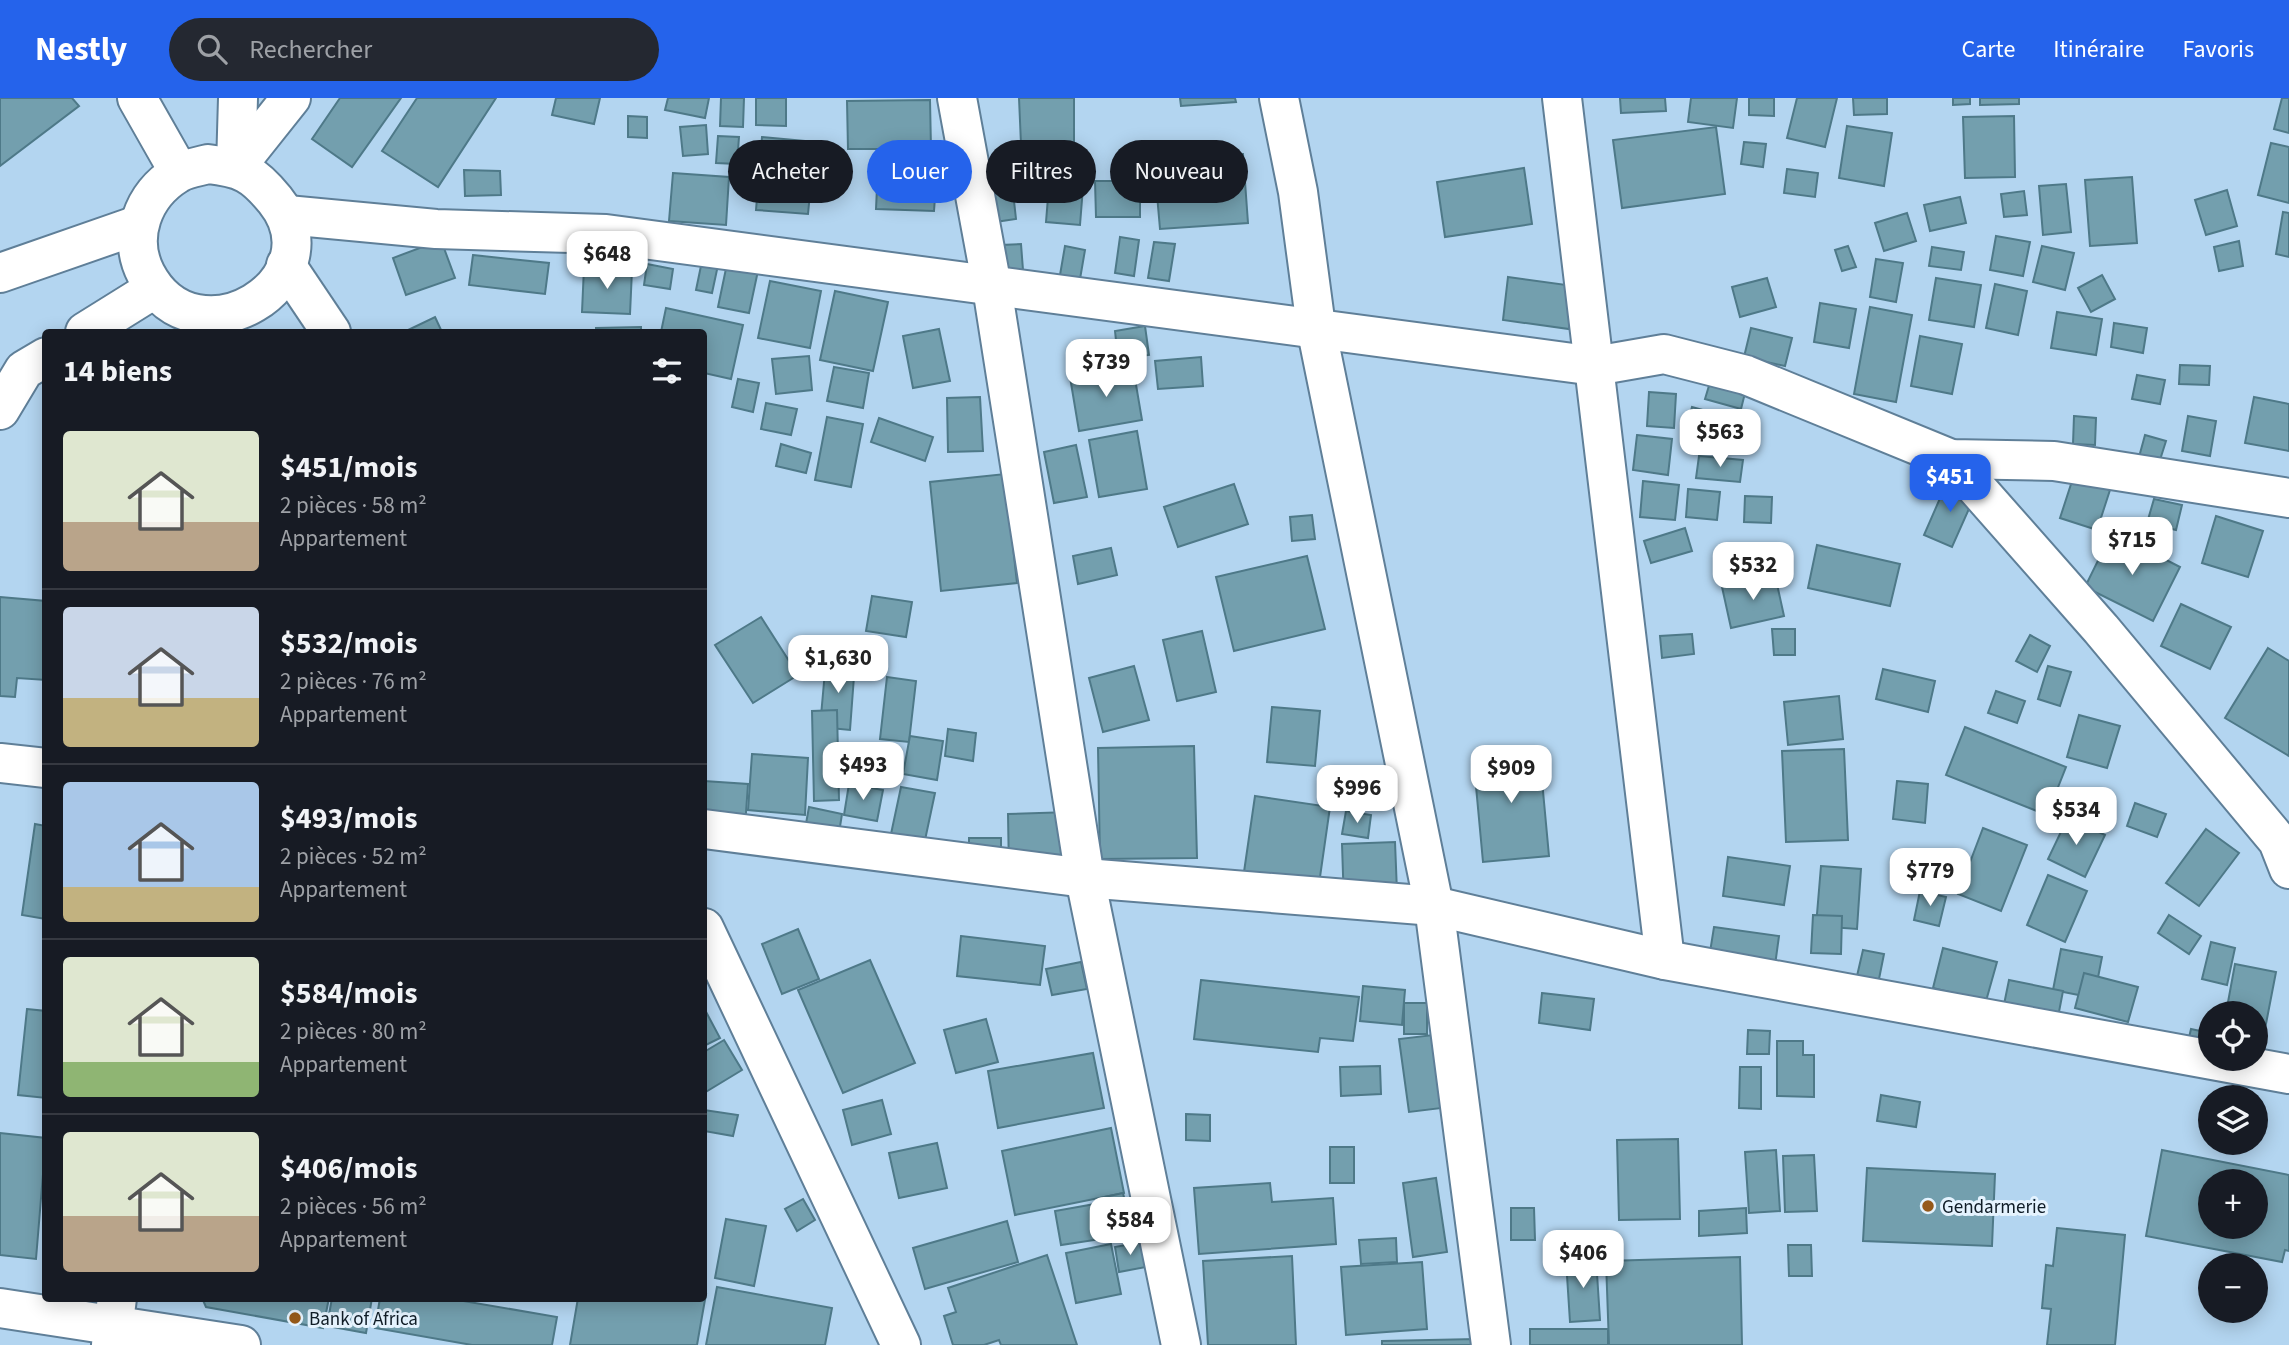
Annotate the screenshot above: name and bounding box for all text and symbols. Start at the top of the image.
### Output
search box [169,18,659,81]
text: Nestly [35,26,127,73]
icon: search [193,30,231,68]
text: Rechercher [249,31,372,68]
text: Carte [1961,32,2015,67]
text: Itinéraire [2053,32,2144,67]
text: Favoris [2182,32,2254,67]
chip: Acheter [728,140,853,203]
chip: Louer [867,140,972,203]
chip: Filtres [986,140,1096,203]
chip: Nouveau [1110,140,1248,203]
pin: $648 [566,232,648,291]
text: $648 [583,237,631,270]
pin: $739 [1065,340,1147,399]
text: $739 [1082,345,1130,378]
text: 14 biens [63,350,172,393]
icon: filters [648,352,686,390]
pin: $563 [1679,410,1761,469]
text: $563 [1696,415,1744,448]
text: $451/mois [280,446,417,489]
pin: $451 [1909,454,1991,514]
icon: home [119,459,203,543]
text: $451 [1926,460,1974,493]
text: 2 pièces · 58 m² [280,489,427,522]
pin: $715 [2091,518,2173,577]
text: Appartement [280,522,407,555]
text: $715 [2108,523,2156,556]
pin: $532 [1712,542,1794,602]
text: $532 [1729,548,1777,581]
text: $532/mois [280,622,417,665]
icon: home [119,635,203,719]
pin: $1,630 [781,636,895,695]
text: $1,630 [804,641,872,674]
text: 2 pièces · 76 m² [280,665,427,698]
text: Appartement [280,698,407,731]
pin: $493 [822,742,904,802]
pin: $909 [1470,746,1552,805]
text: $493 [839,748,887,781]
text: $909 [1487,751,1535,784]
pin: $996 [1316,766,1398,825]
text: $996 [1333,771,1381,804]
pin: $534 [2035,788,2117,847]
text: $534 [2052,793,2100,826]
text: $493/mois [280,797,417,840]
icon: home [119,810,203,894]
text: 2 pièces · 52 m² [280,840,427,873]
pin: $779 [1889,848,1971,908]
text: $779 [1906,854,1954,887]
text: Appartement [280,873,407,906]
text: $584/mois [280,972,417,1015]
icon: home [119,985,203,1069]
map controls [2198,1001,2268,1323]
button: locate [2198,1001,2268,1071]
text: 2 pièces · 80 m² [280,1015,427,1048]
text: Appartement [280,1048,407,1081]
button: layers [2198,1085,2268,1155]
text: $406/mois [280,1147,417,1190]
icon: home [119,1160,203,1244]
button: + [2198,1169,2268,1239]
text: 2 pièces · 56 m² [280,1190,427,1223]
place label: Gendarmerie [1942,1194,2046,1221]
pin: $584 [1089,1198,1171,1257]
marker: Gendarmerie [1920,1198,1936,1214]
text: $584 [1106,1203,1154,1236]
text: Appartement [280,1223,407,1256]
pin: $406 [1542,1230,1624,1290]
text: $406 [1559,1236,1607,1269]
button: − [2198,1253,2268,1323]
place label: Bank of Africa [309,1306,418,1333]
marker: Bank of Africa [287,1310,303,1326]

